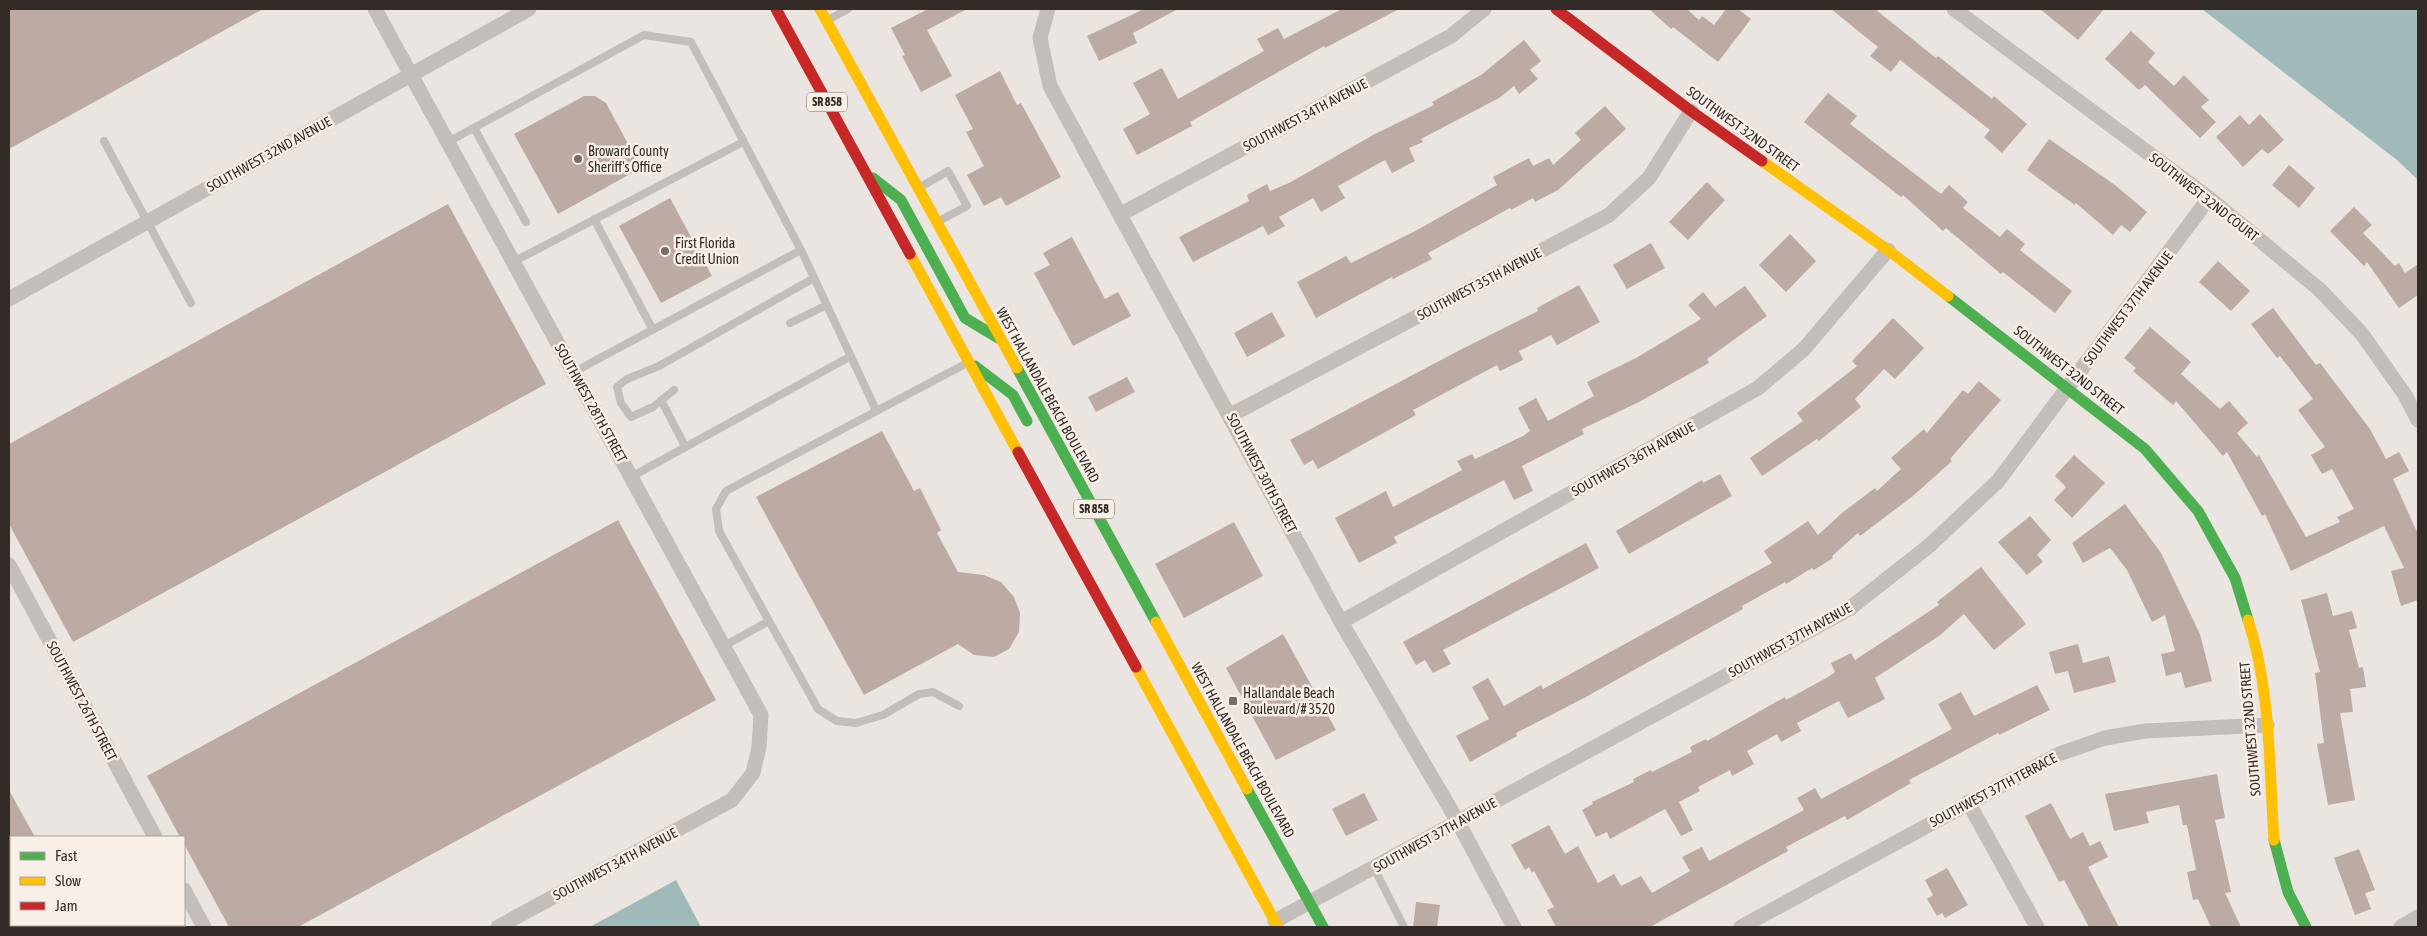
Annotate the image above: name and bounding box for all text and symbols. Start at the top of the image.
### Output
street label: SOUTHWEST 34TH AVENUE [1240,76,1370,154]
street label: SOUTHWEST 32ND STREET [1684,83,1802,175]
road number: SR 858 [807,92,847,111]
street label: SOUTHWEST 32ND AVENUE [204,113,334,195]
place label: Broward County Sheriff's Office [588,143,669,175]
street label: SOUTHWEST 32ND COURT [2146,150,2262,244]
marker: Broward County Sheriff's Office [572,153,584,165]
place label: First Florida Credit Union [675,235,739,267]
marker: First Florida Credit Union [659,245,671,257]
street label: SOUTHWEST 35TH AVENUE [1414,245,1544,323]
street label: SOUTHWEST 37TH AVENUE [2080,248,2176,368]
street label: WEST HALLANDALE BEACH BOULEVARD [993,305,1103,485]
street label: SOUTHWEST 32ND STREET [2011,322,2127,418]
street label: SOUTHWEST 28TH STREET [552,341,630,465]
street label: SOUTHWEST 30TH STREET [1224,410,1300,536]
street label: SOUTHWEST 36TH AVENUE [1569,419,1697,499]
road number: SR 858 [1074,499,1114,518]
street label: SOUTHWEST 37TH AVENUE [1726,600,1854,680]
street label: SOUTHWEST 26TH STREET [44,638,120,764]
street label: WEST HALLANDALE BEACH BOULEVARD [1188,660,1298,840]
street label: SOUTHWEST 32ND STREET [2236,661,2264,797]
place label: Hallandale Beach Boulevard/# 3520 [1243,685,1335,717]
marker: Hallandale Beach Boulevard/# 3520 [1227,695,1239,707]
street label: SOUTHWEST 37TH TERRACE [1927,750,2059,830]
street label: SOUTHWEST 37TH AVENUE [1371,795,1499,875]
street label: SOUTHWEST 34TH AVENUE [550,825,680,903]
legend [10,836,185,926]
text: Fast [55,847,77,864]
text: Slow [55,872,81,889]
text: Jam [55,897,78,914]

